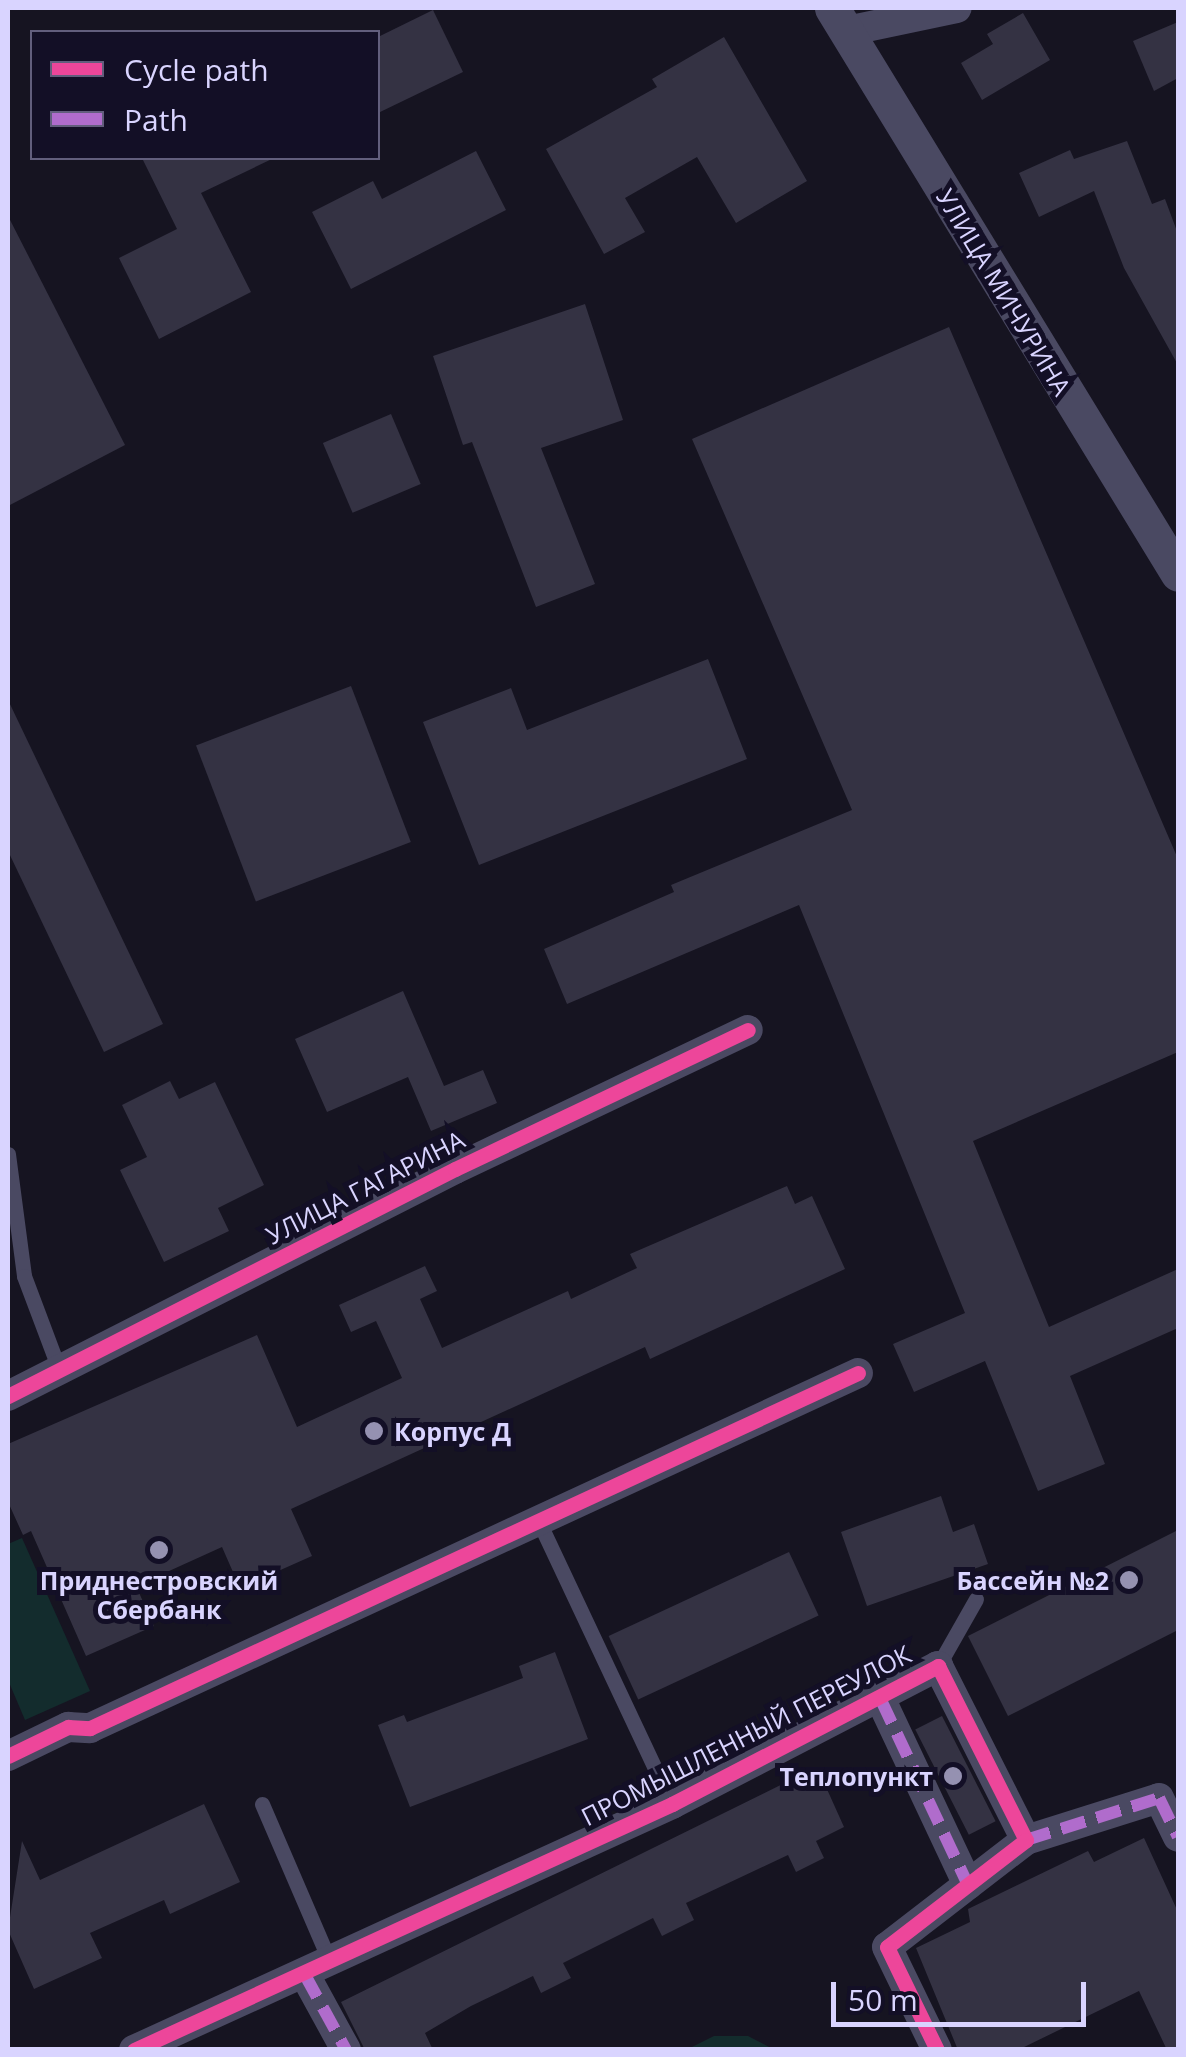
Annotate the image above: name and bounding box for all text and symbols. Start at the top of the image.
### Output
legend [30,30,380,160]
text: Cycle path [124,49,269,90]
text: Path [124,99,188,140]
street label: УЛИЦА МИЧУРИНА [931,183,1077,401]
street label: УЛИЦА ГАГАРИНА [261,1124,469,1250]
place label: Корпус Д [394,1416,511,1446]
marker: Корпус Д [363,1420,385,1442]
marker: Приднестровский Сбербанк [148,1539,170,1561]
place label: Бассейн №2 [956,1565,1109,1595]
place label: Приднестровский Сбербанк [40,1566,278,1625]
marker: Бассейн №2 [1118,1569,1140,1591]
street label: ПРОМЫШЛЕННЫЙ ПЕРЕУЛОК [576,1639,916,1831]
place label: Теплопункт [779,1761,933,1791]
marker: Теплопункт [942,1765,964,1787]
scale bar [836,1962,1091,2024]
text: 50 m [848,1979,918,2020]

